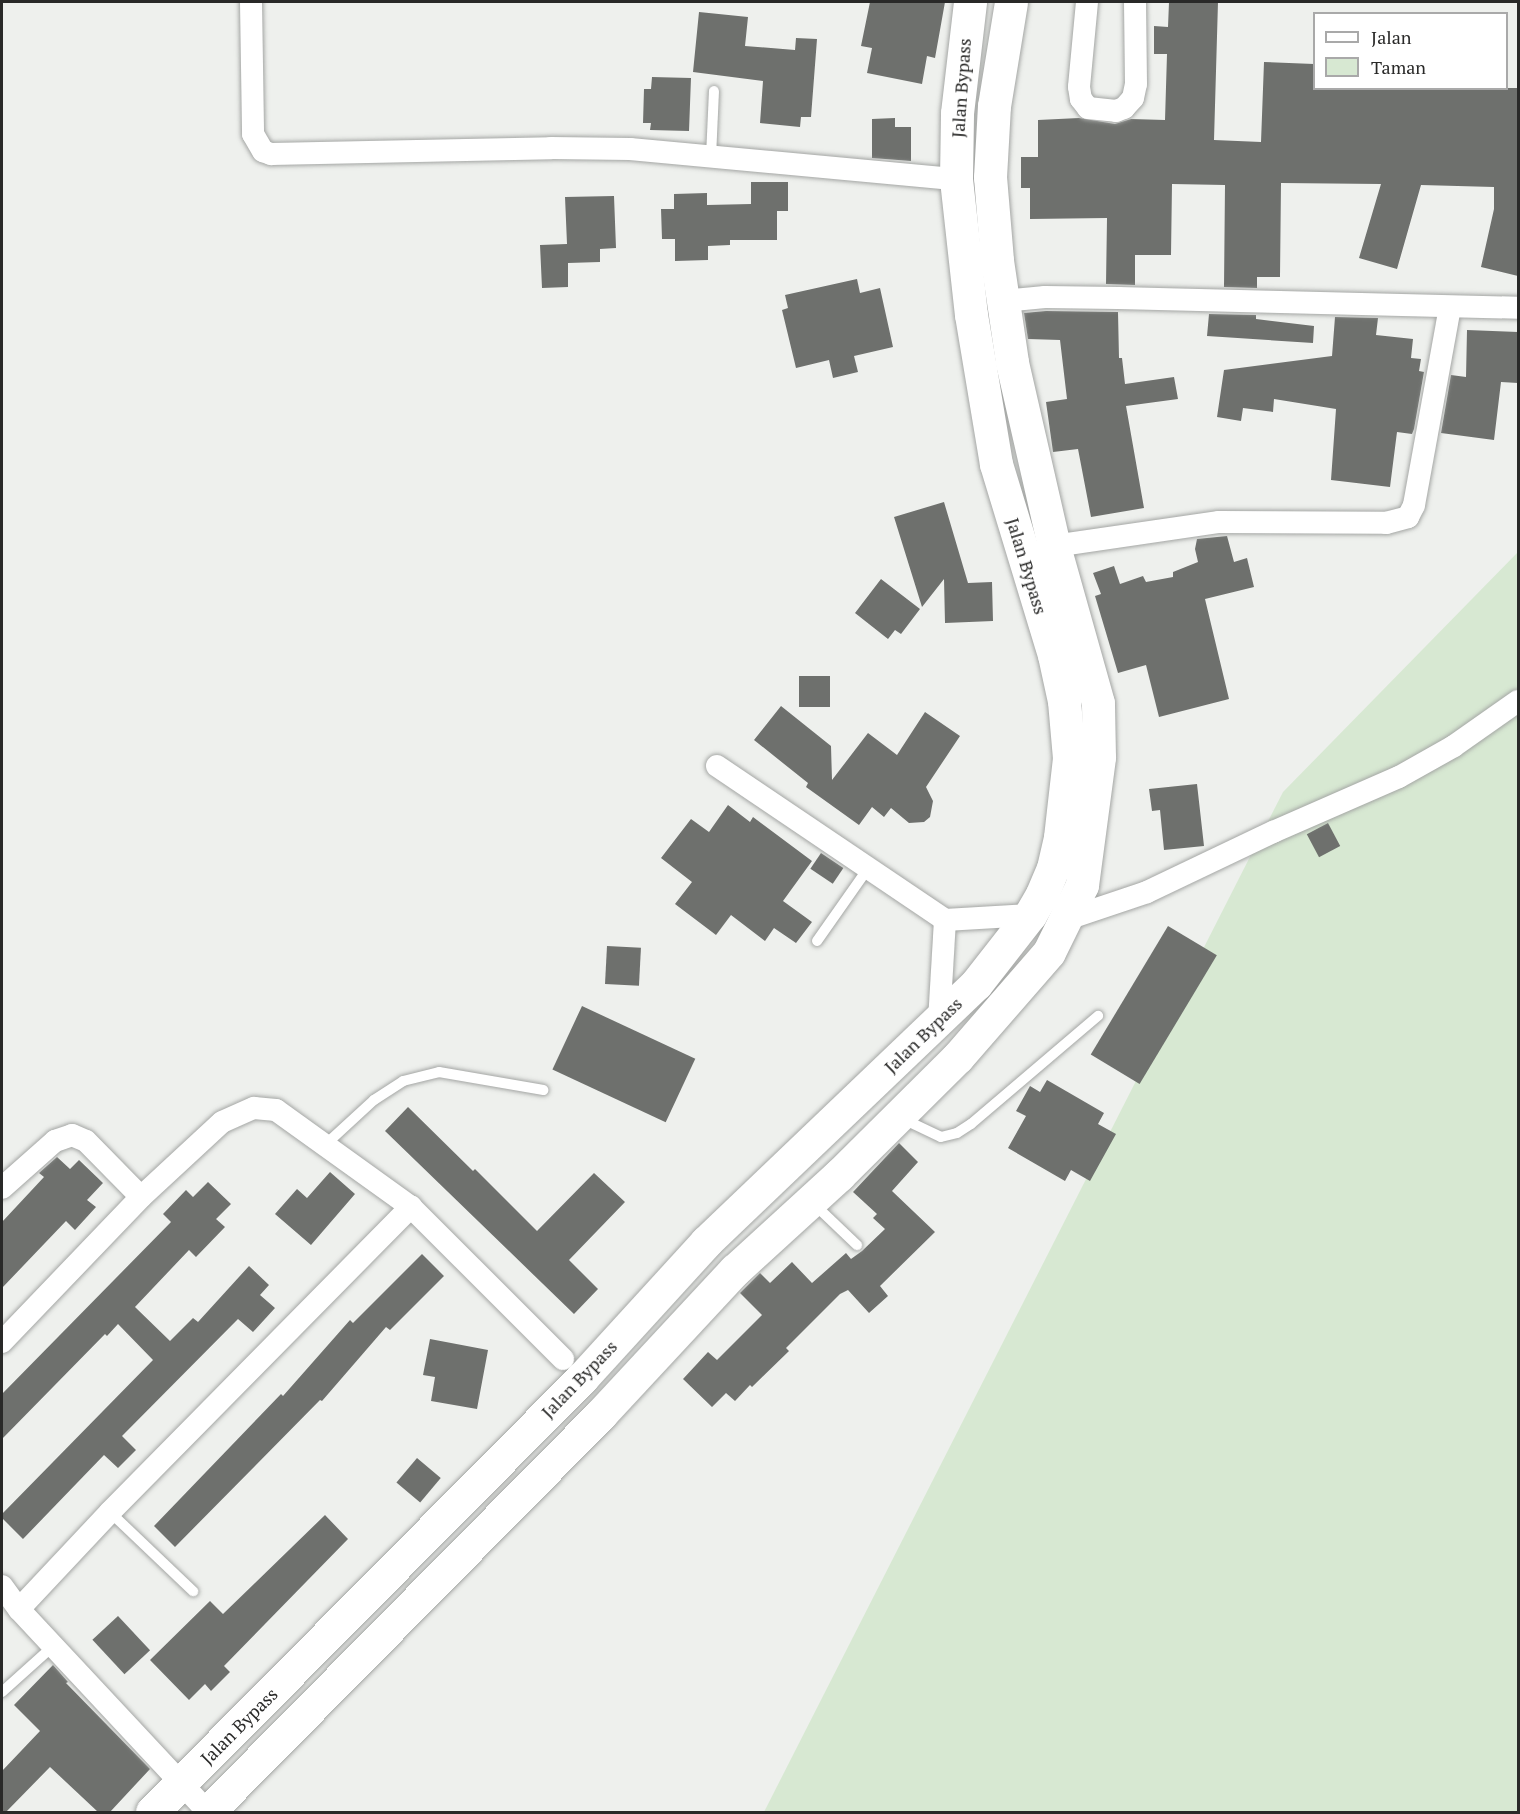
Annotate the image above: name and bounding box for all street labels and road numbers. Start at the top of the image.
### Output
street label: Jalan Bypass [947,37,975,139]
street label: Jalan Bypass [1002,515,1052,617]
street label: Jalan Bypass [880,993,966,1077]
street label: Jalan Bypass [537,1336,621,1422]
street label: Jalan Bypass [196,1683,282,1769]

